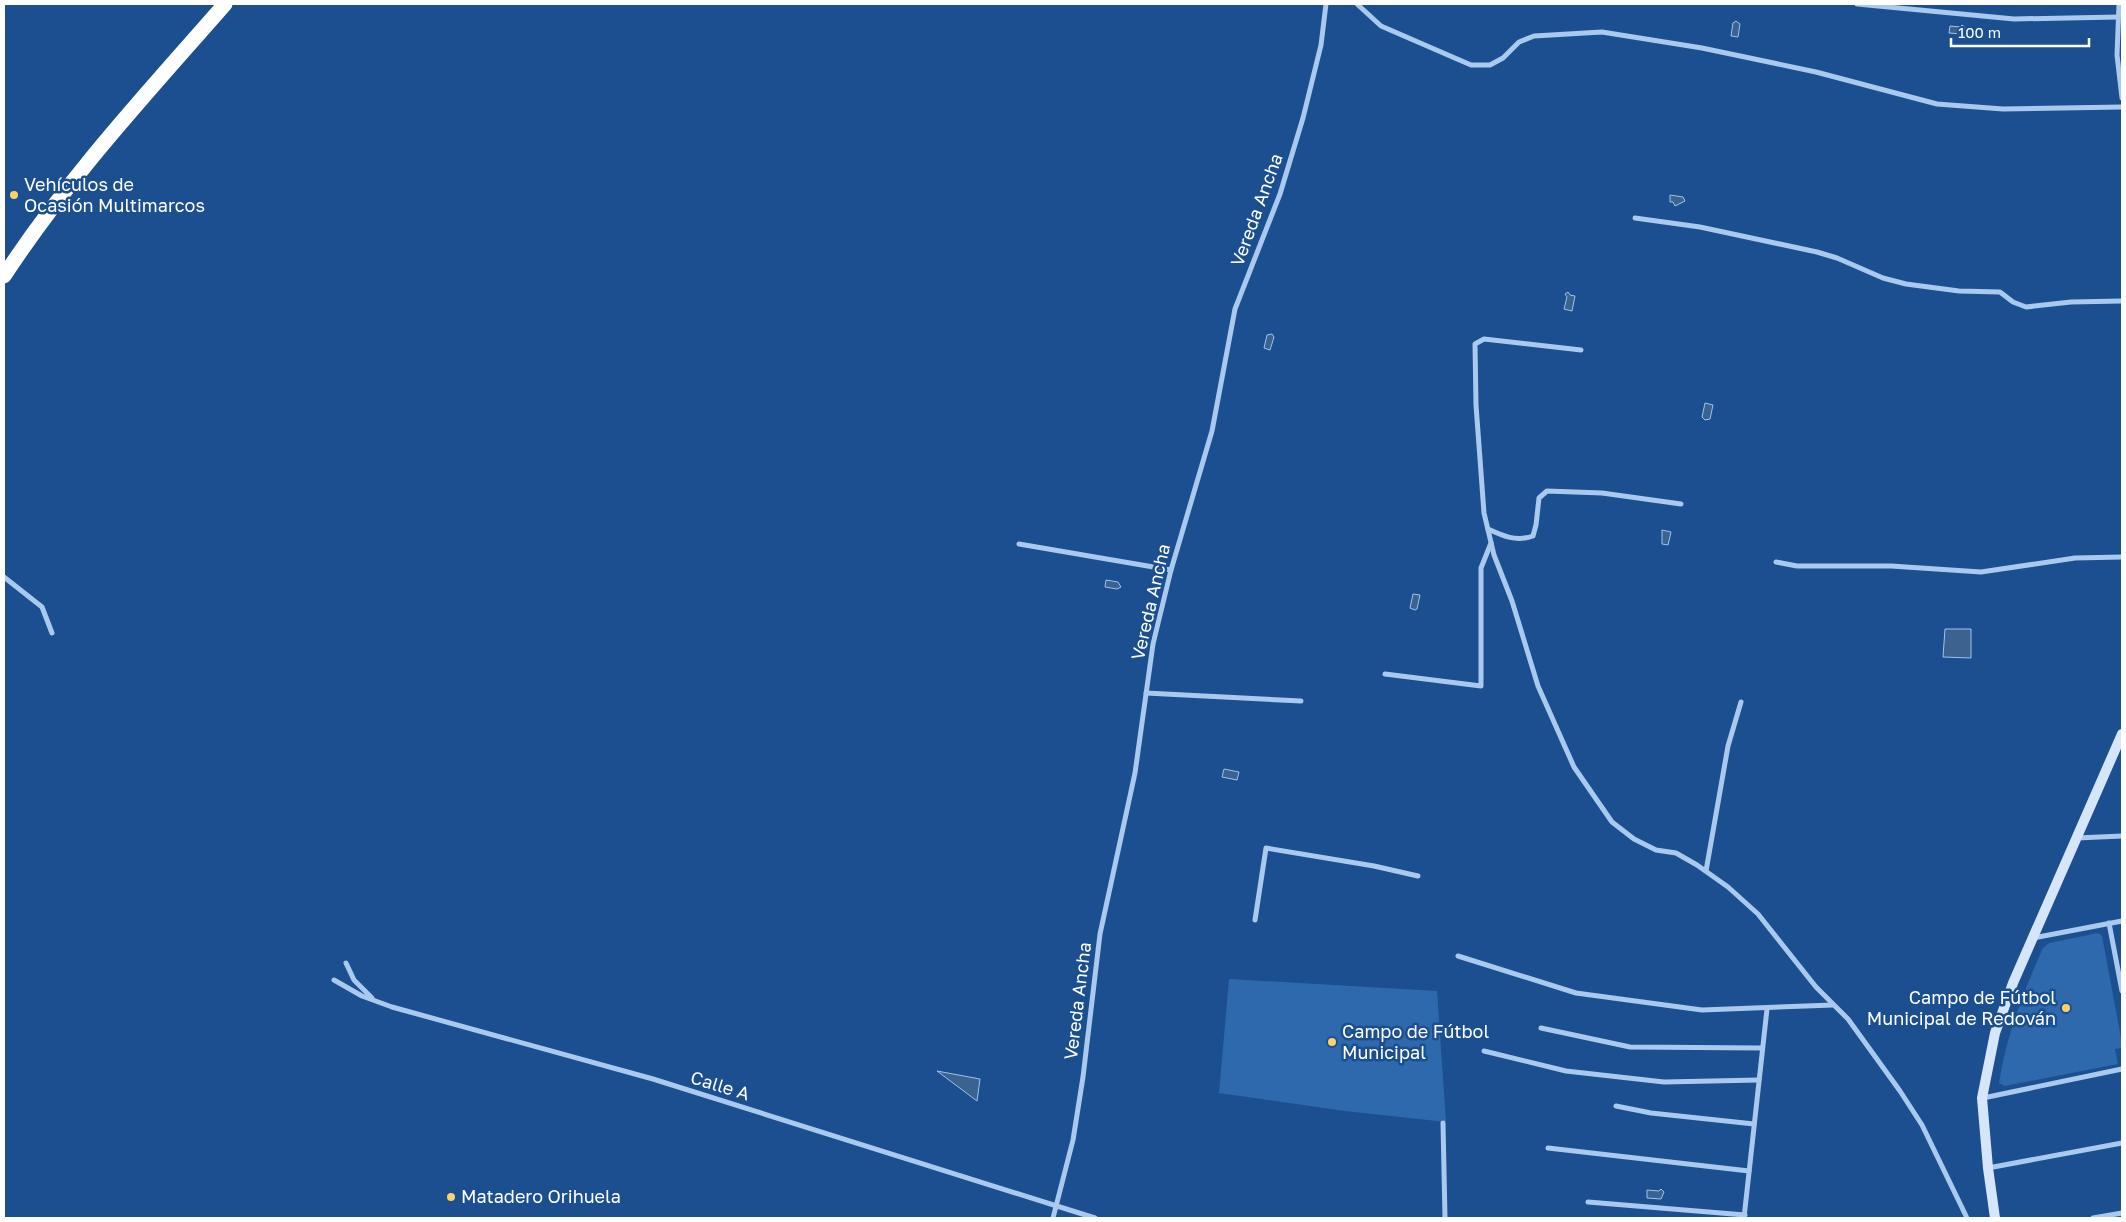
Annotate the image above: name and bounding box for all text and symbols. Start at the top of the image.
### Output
scale bar [1951,15,2088,47]
text: 100 m [1958,23,2001,41]
street label: Vereda Ancha [1225,150,1287,269]
place label: Vehículos de Ocasión Multimarcos [24,173,205,216]
marker: Vehículos de Ocasión Multimarcos [8,189,20,201]
street label: Vereda Ancha [1126,542,1174,662]
street label: Vereda Ancha [1059,941,1095,1061]
place label: Campo de Fútbol Municipal de Redován [1867,986,2056,1029]
marker: Campo de Fútbol Municipal de Redován [2060,1002,2072,1014]
place label: Campo de Fútbol Municipal [1342,1020,1489,1063]
marker: Campo de Fútbol Municipal [1326,1036,1338,1048]
street label: Calle A [688,1066,753,1104]
place label: Matadero Orihuela [461,1185,621,1207]
marker: Matadero Orihuela [445,1191,457,1203]

